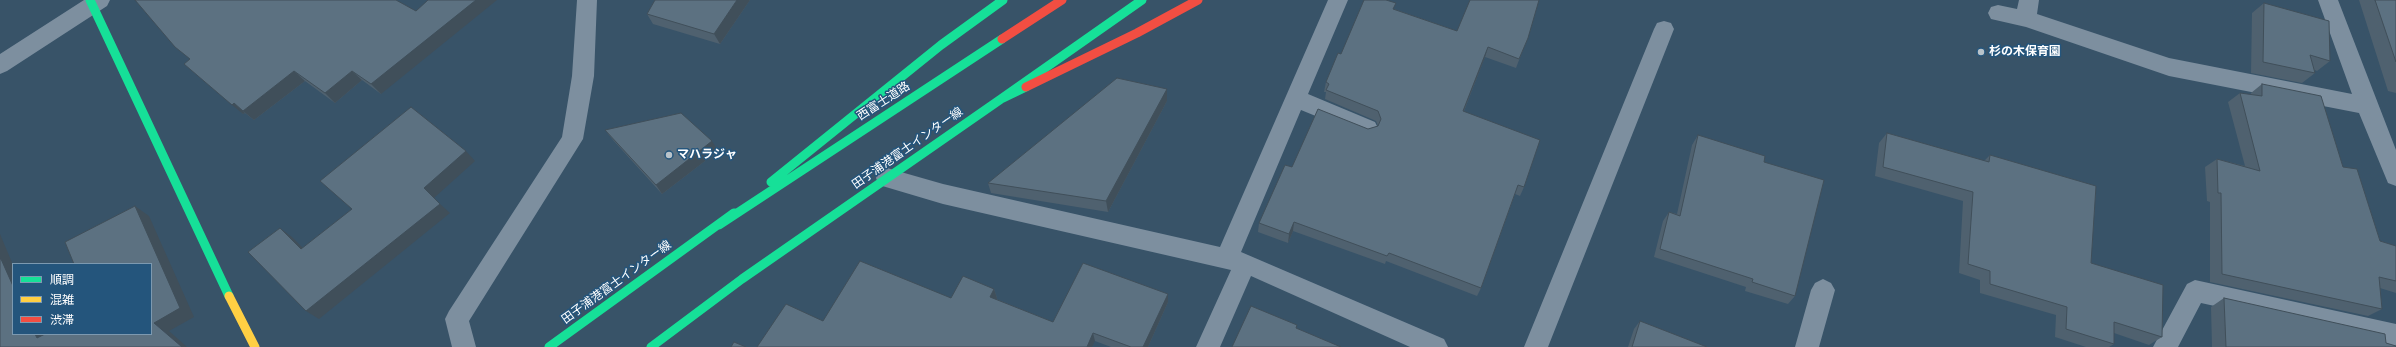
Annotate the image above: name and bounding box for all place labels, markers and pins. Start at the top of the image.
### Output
place label: 杉の木保育園 [1989,45,2061,59]
marker: 杉の木保育園 [1976,47,1986,57]
place label: マハラジャ [677,148,737,162]
marker: マハラジャ [664,150,674,160]

